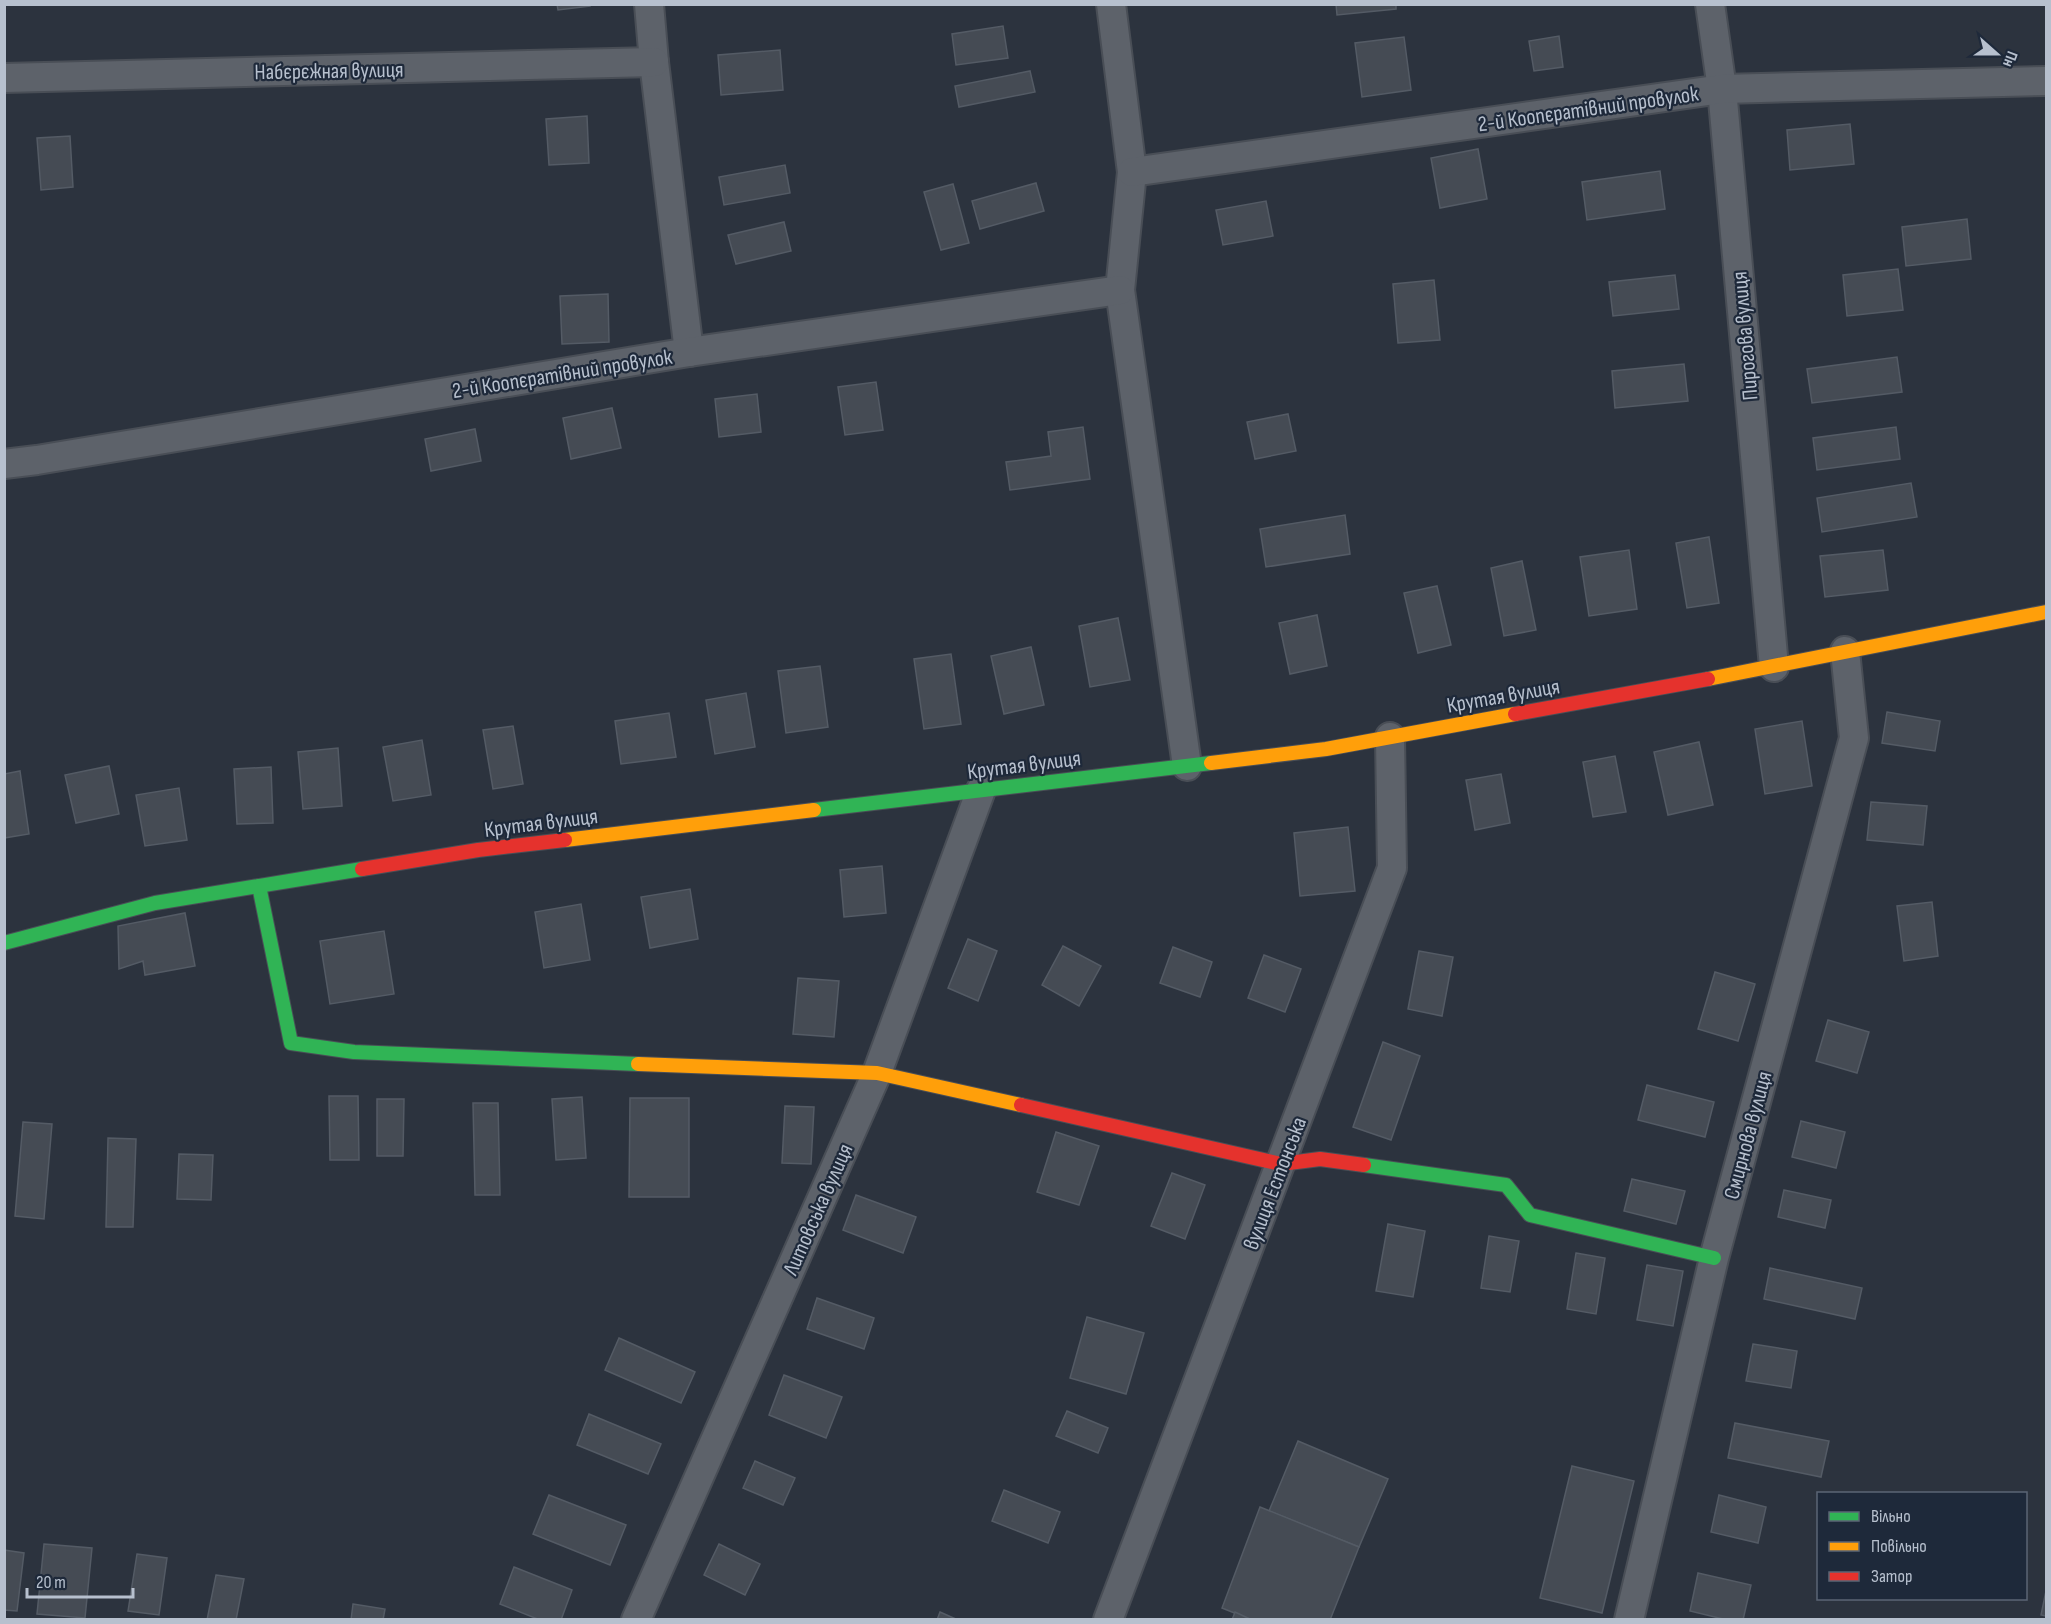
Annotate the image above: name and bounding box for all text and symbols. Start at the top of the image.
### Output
north arrow [1967,24,2027,84]
text: Пн [1998,48,2021,69]
street label: Набєрєжная вулиця [254,57,404,86]
street label: 2-й Коопєратівний провулок [1476,81,1701,138]
street label: Пирогова вулиця [1726,270,1765,401]
street label: 2-й Коопєратівний провулок [450,344,675,405]
street label: Крутая вулиця [1445,673,1562,720]
street label: Крутая вулиця [966,745,1083,786]
street label: Крутая вулиця [483,803,600,844]
street label: Смирнова вулиця [1718,1068,1778,1202]
street label: вулиця Естонська [1238,1113,1313,1254]
street label: Литовська вулиця [777,1140,859,1280]
legend [1817,1492,2027,1600]
text: Вільно [1871,1506,1911,1527]
text: Повільно [1871,1536,1927,1557]
scale bar [27,1561,134,1599]
text: Затор [1871,1566,1912,1587]
text: 20 m [36,1572,66,1593]

